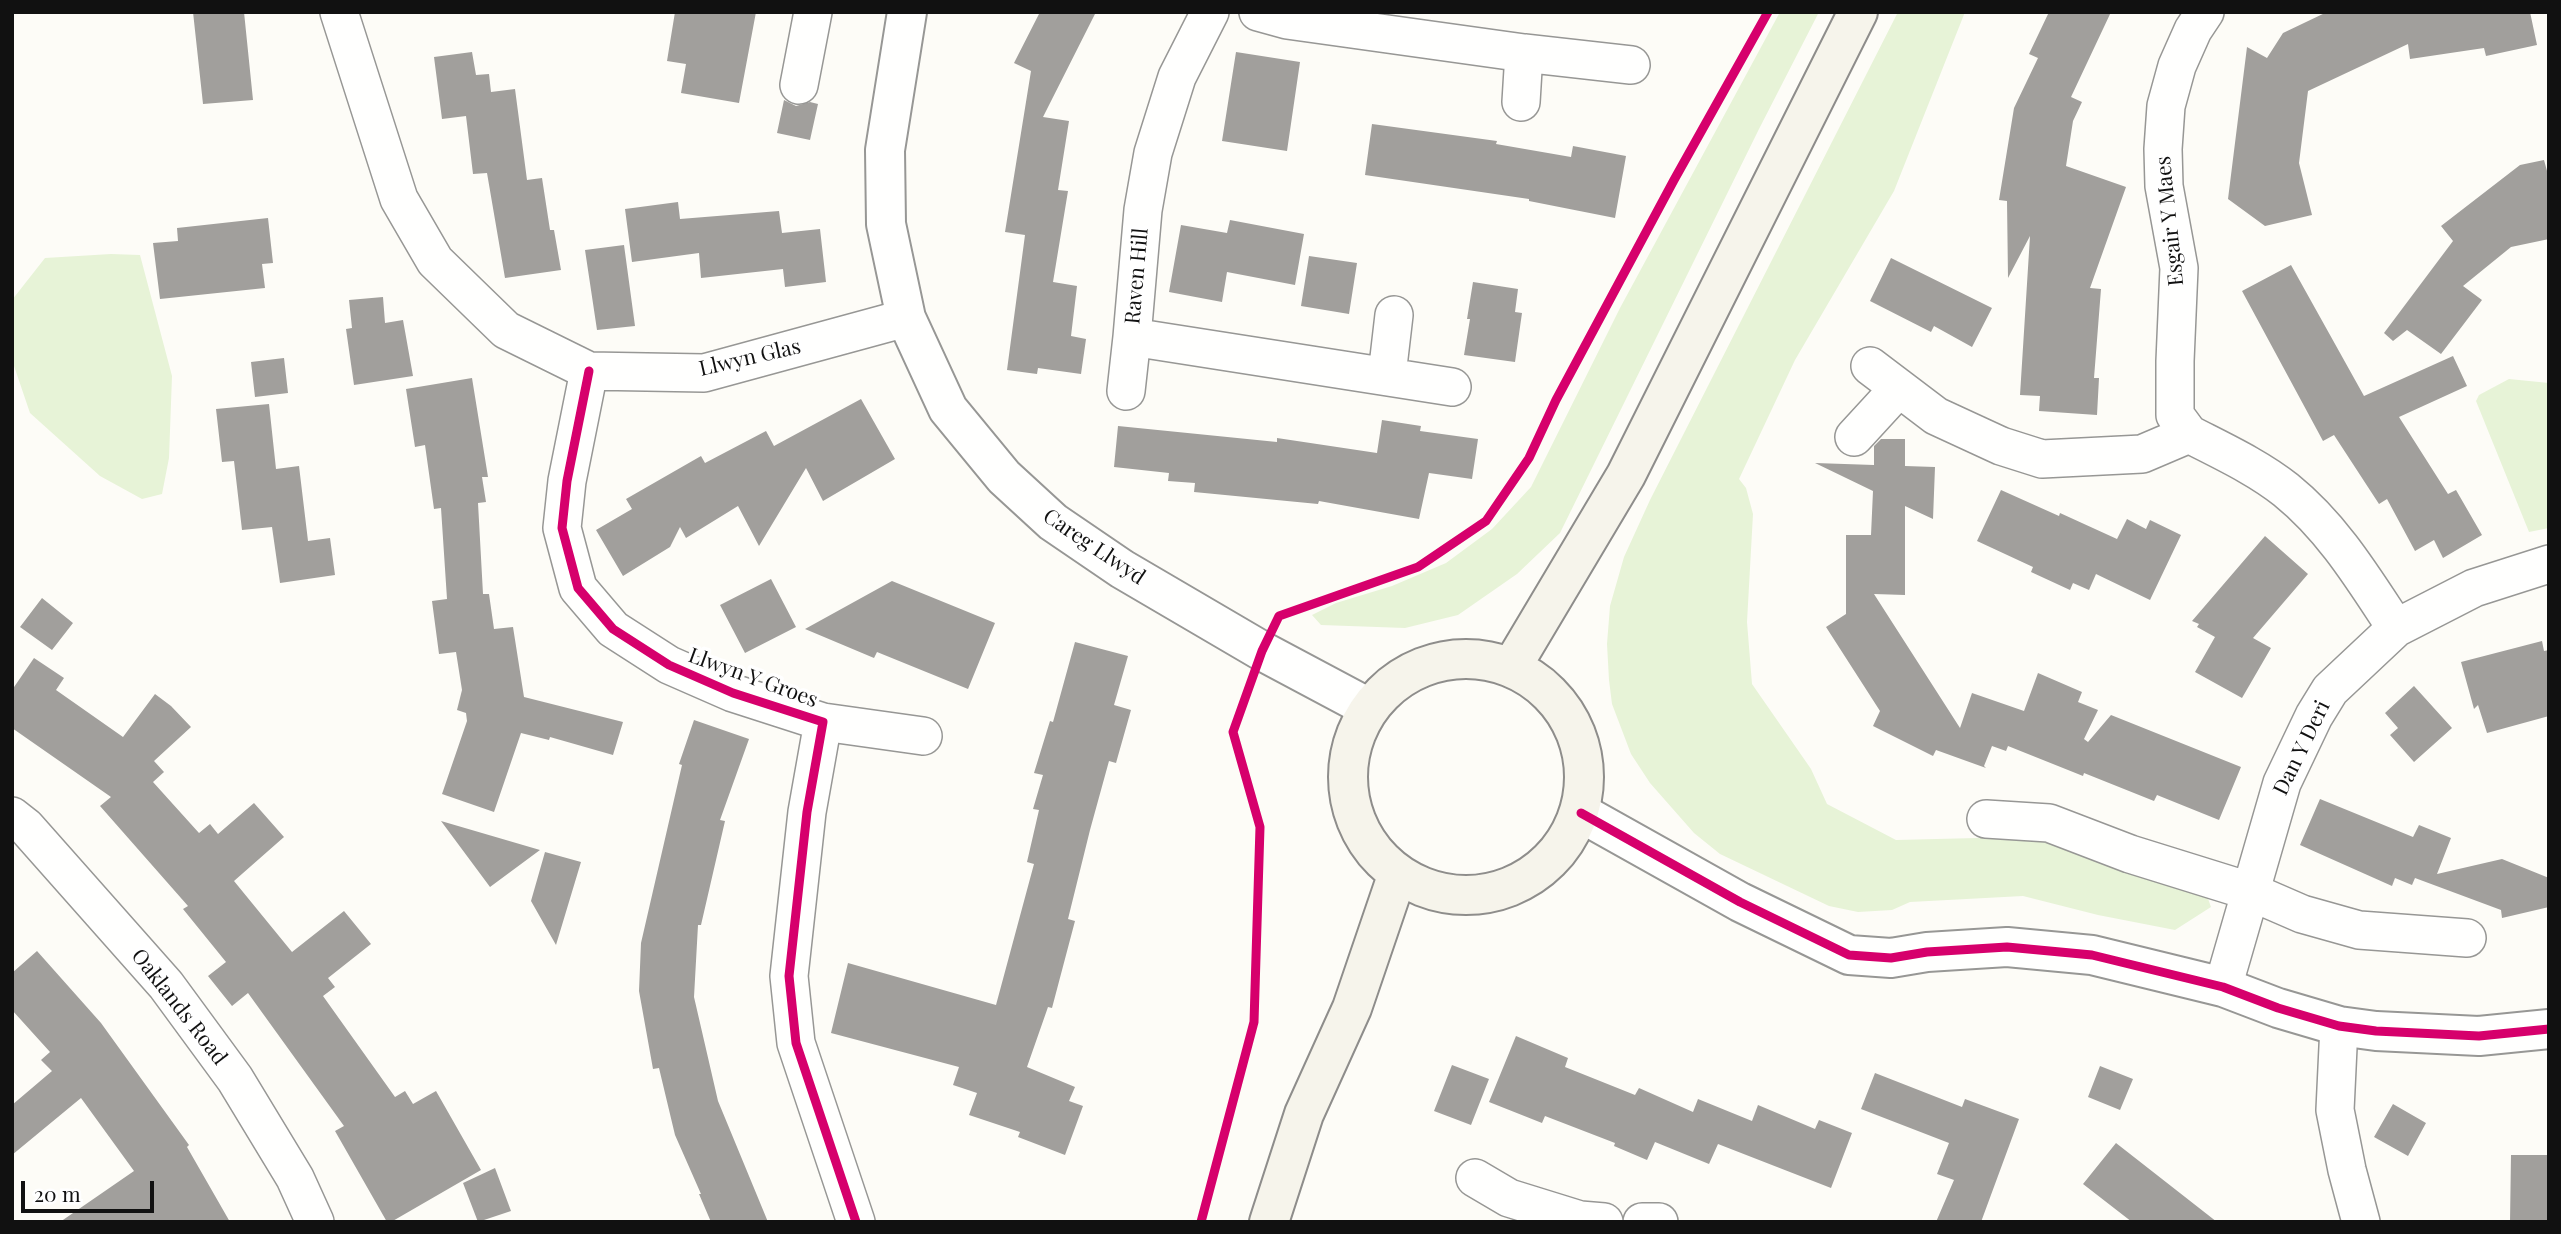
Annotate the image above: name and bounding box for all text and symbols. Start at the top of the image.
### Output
street label: Esgair Y Maes [2151,155,2189,287]
street label: Raven Hill [1120,227,1154,325]
street label: Llwyn Glas [697,334,803,382]
street label: Careg Llwyd [1038,504,1150,590]
street label: Llwyn Y Groes [685,643,821,713]
street label: Dan Y Deri [2268,697,2336,799]
street label: Oaklands Road [126,944,232,1070]
scale bar [24,1168,158,1212]
text: 20 m [34,1179,81,1207]

